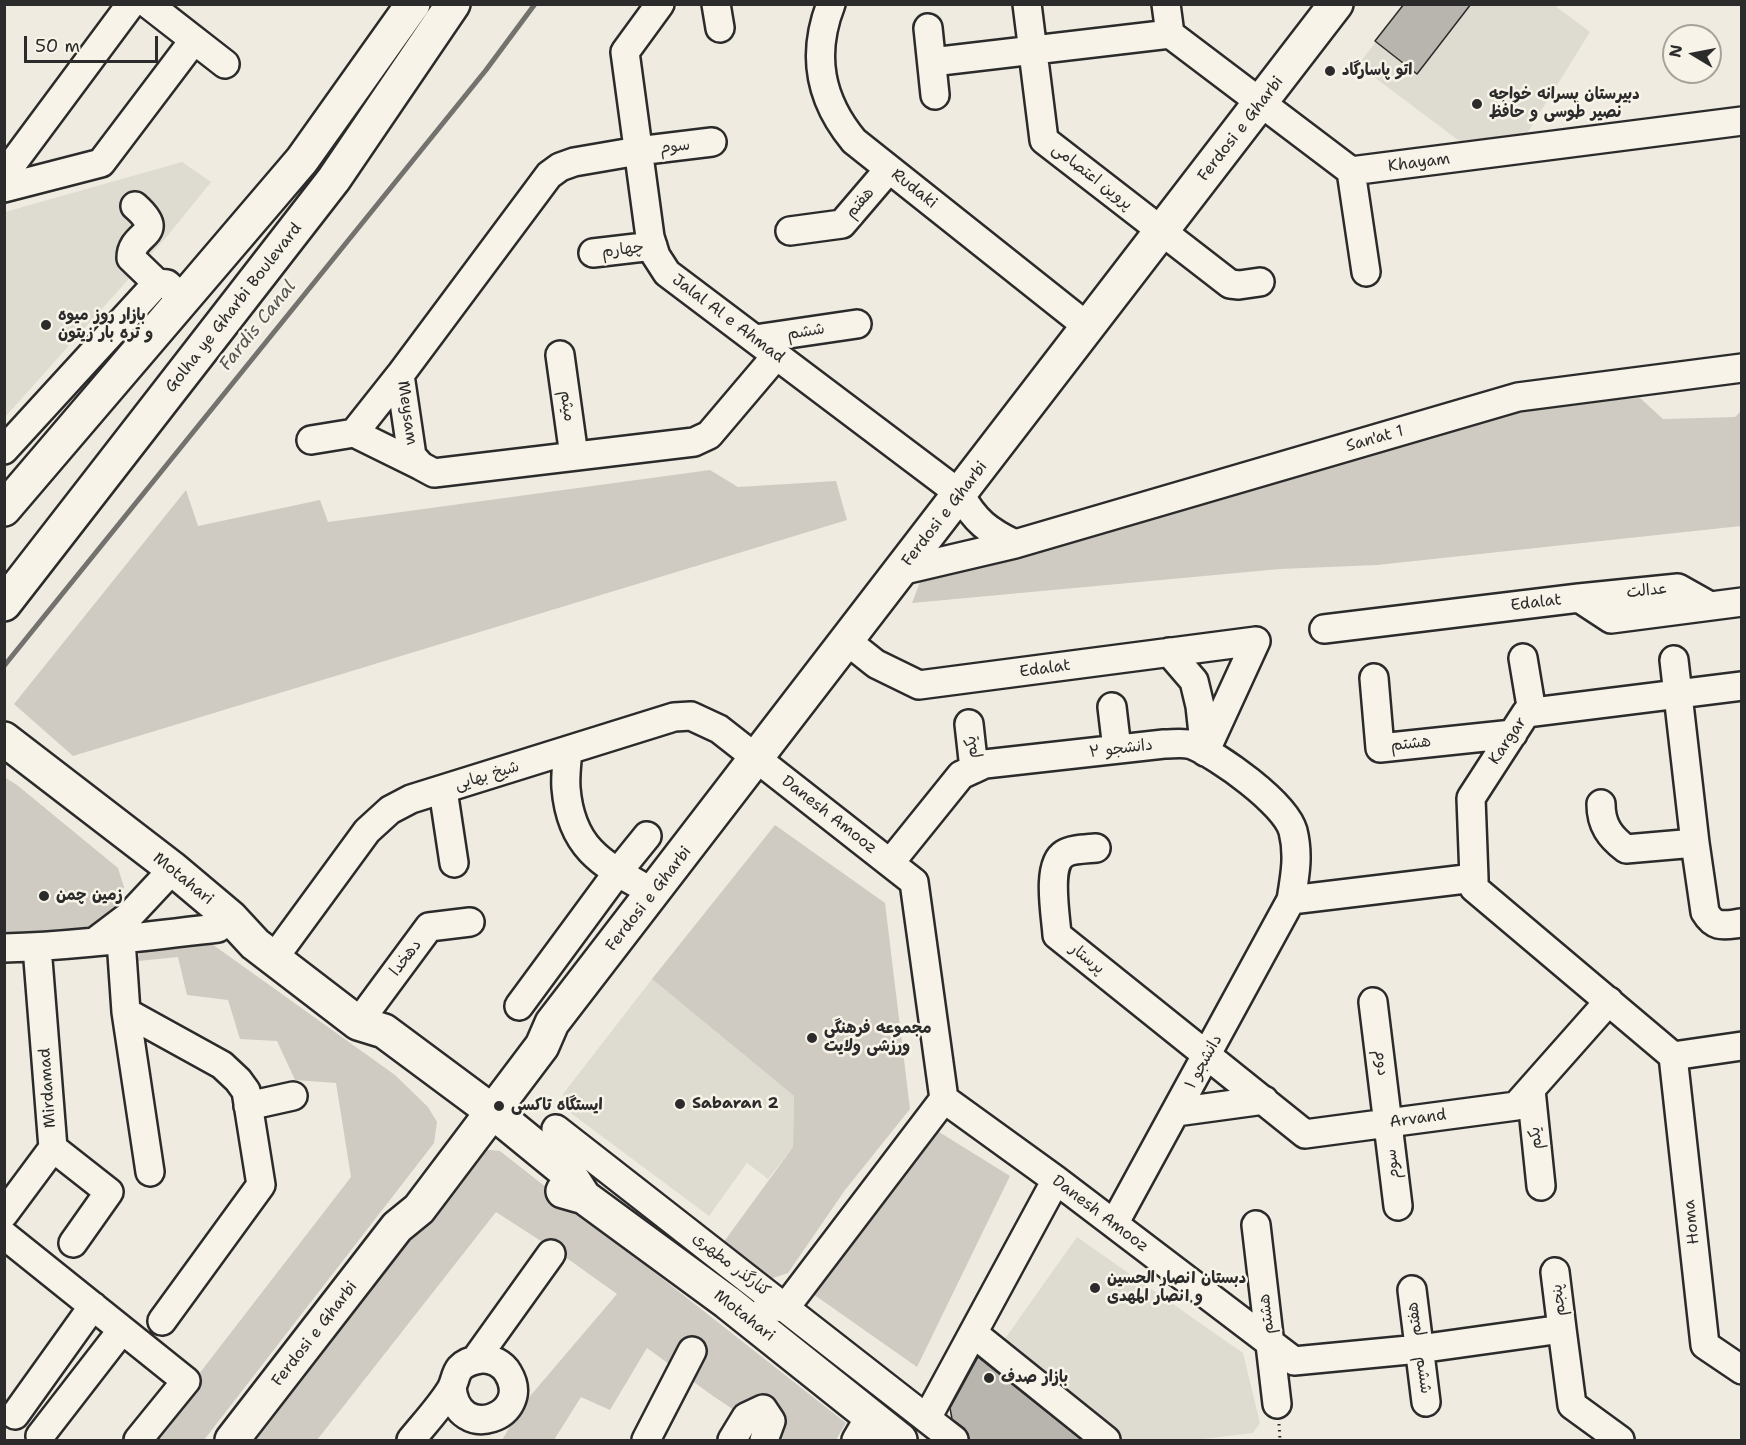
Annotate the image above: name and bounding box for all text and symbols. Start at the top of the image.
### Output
scale bar [27,24,160,62]
north arrow [1662,24,1722,84]
text: 50 m [35,34,80,58]
text: N [1664,43,1687,59]
place label: اتو پاسارگاد [1342,61,1412,81]
marker: اتو پاسارگاد [1323,64,1337,78]
street label: Ferdosi e Gharbi [1194,73,1288,185]
place label: دبیرستان پسرانه خواجه نصیر طوسی و حافظ [1489,85,1640,123]
marker: دبیرستان پسرانه خواجه نصیر طوسی و حافظ [1470,97,1484,111]
street label: سوم [659,136,691,158]
street label: پروین اعتصامی [1048,140,1136,214]
street label: Khayam [1387,150,1451,176]
street label: Rudaki [887,165,941,213]
street label: هفتم [842,184,878,222]
street label: Golha ye Gharbi Boulevard [162,219,306,397]
street label: چهارم [601,238,645,262]
street label: Jalal Al e Ahmad [668,270,788,368]
water label: Fardis Canal [215,277,301,375]
place label: بازار روز میوه و تره بار زیتون [58,306,153,344]
marker: بازار روز میوه و تره بار زیتون [39,318,53,332]
street label: ششم [786,320,826,344]
street label: Meysam [393,380,421,446]
street label: میثم [555,389,579,423]
street label: San'at 1 [1344,422,1406,456]
street label: Ferdosi e Gharbi [898,458,992,570]
street label: عدالت [1625,579,1669,603]
street label: Edalat [1510,590,1562,616]
street label: Edalat [1018,656,1072,682]
street label: Kargar [1485,713,1531,769]
street label: هشتم [1390,732,1432,756]
street label: یکم [961,735,983,759]
street label: دانشجو ۲ [1088,736,1154,762]
street label: شیخ بهایی [452,757,522,795]
street label: Danesh Amooz [777,772,881,858]
street label: Ferdosi e Gharbi [602,843,696,955]
street label: Motahari [149,849,217,909]
place label: زمین چمن [56,886,123,906]
marker: زمین چمن [37,889,51,903]
street label: دهخدا [386,936,426,980]
street label: پرستار [1066,939,1108,979]
place label: مجموعه فرهنگی ورزشی ولایت [824,1019,932,1057]
marker: مجموعه فرهنگی ورزشی ولایت [805,1031,819,1045]
street label: دانشجو ۱ [1181,1032,1227,1092]
street label: Mirdamad [36,1047,60,1129]
street label: دوم [1370,1049,1392,1077]
place label: Sabaran 2 [692,1094,779,1114]
place label: ایستگاه تاکسی [511,1096,603,1116]
marker: Sabaran 2 [673,1097,687,1111]
marker: ایستگاه تاکسی [492,1099,506,1113]
street label: Arvand [1388,1106,1448,1132]
street label: یکم [1525,1126,1547,1150]
street label: سوم [1382,1148,1404,1180]
street label: Danesh Amooz [1048,1172,1152,1256]
street label: Homa [1680,1199,1704,1245]
street label: کنارگذر مطهری [688,1229,774,1301]
place label: دبستان انصار الحسین و انصار المهدی [1107,1269,1246,1307]
street label: Ferdosi e Gharbi [268,1278,362,1390]
marker: دبستان انصار الحسین و انصار المهدی [1088,1281,1102,1295]
street label: پنجم [1548,1283,1570,1317]
street label: Motahari [710,1286,778,1346]
street label: هشتم [1255,1293,1279,1335]
street label: هفتم [1403,1301,1427,1337]
street label: ششم [1411,1355,1435,1395]
place label: بازار صدف [1001,1368,1068,1388]
marker: بازار صدف [982,1371,996,1385]

